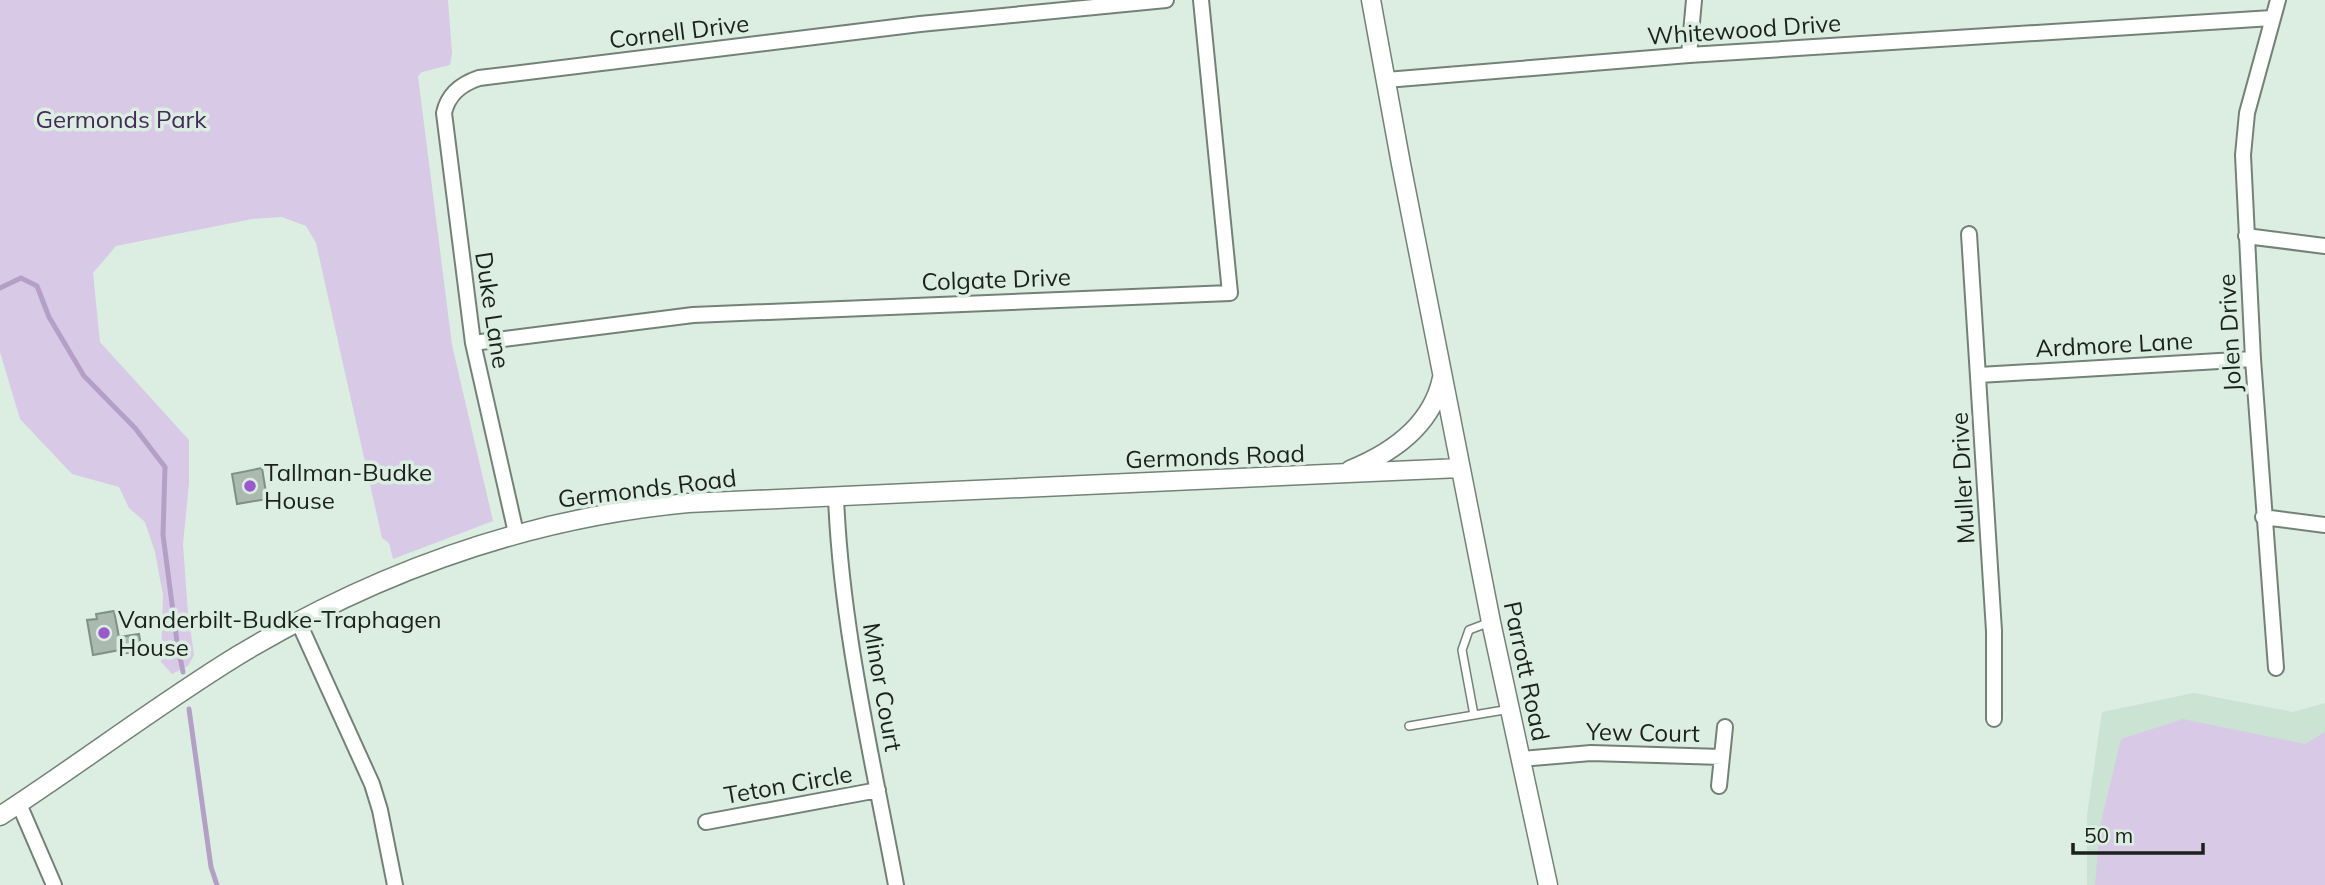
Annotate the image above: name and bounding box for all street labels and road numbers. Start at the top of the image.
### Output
street label: Whitewood Drive [1646,7,1842,51]
street label: Cornell Drive [607,8,751,54]
street label: Duke Lane [469,249,517,371]
street label: Colgate Drive [921,261,1071,297]
street label: Jolen Drive [2211,273,2247,393]
street label: Ardmore Lane [2034,325,2194,363]
street label: Muller Drive [1944,411,1980,545]
street label: Germonds Road [1125,438,1305,474]
street label: Germonds Road [556,462,738,514]
street label: Parrott Road [1498,598,1556,744]
street label: Minor Court [857,620,909,754]
street label: Yew Court [1585,716,1700,748]
street label: Teton Circle [722,758,854,810]

